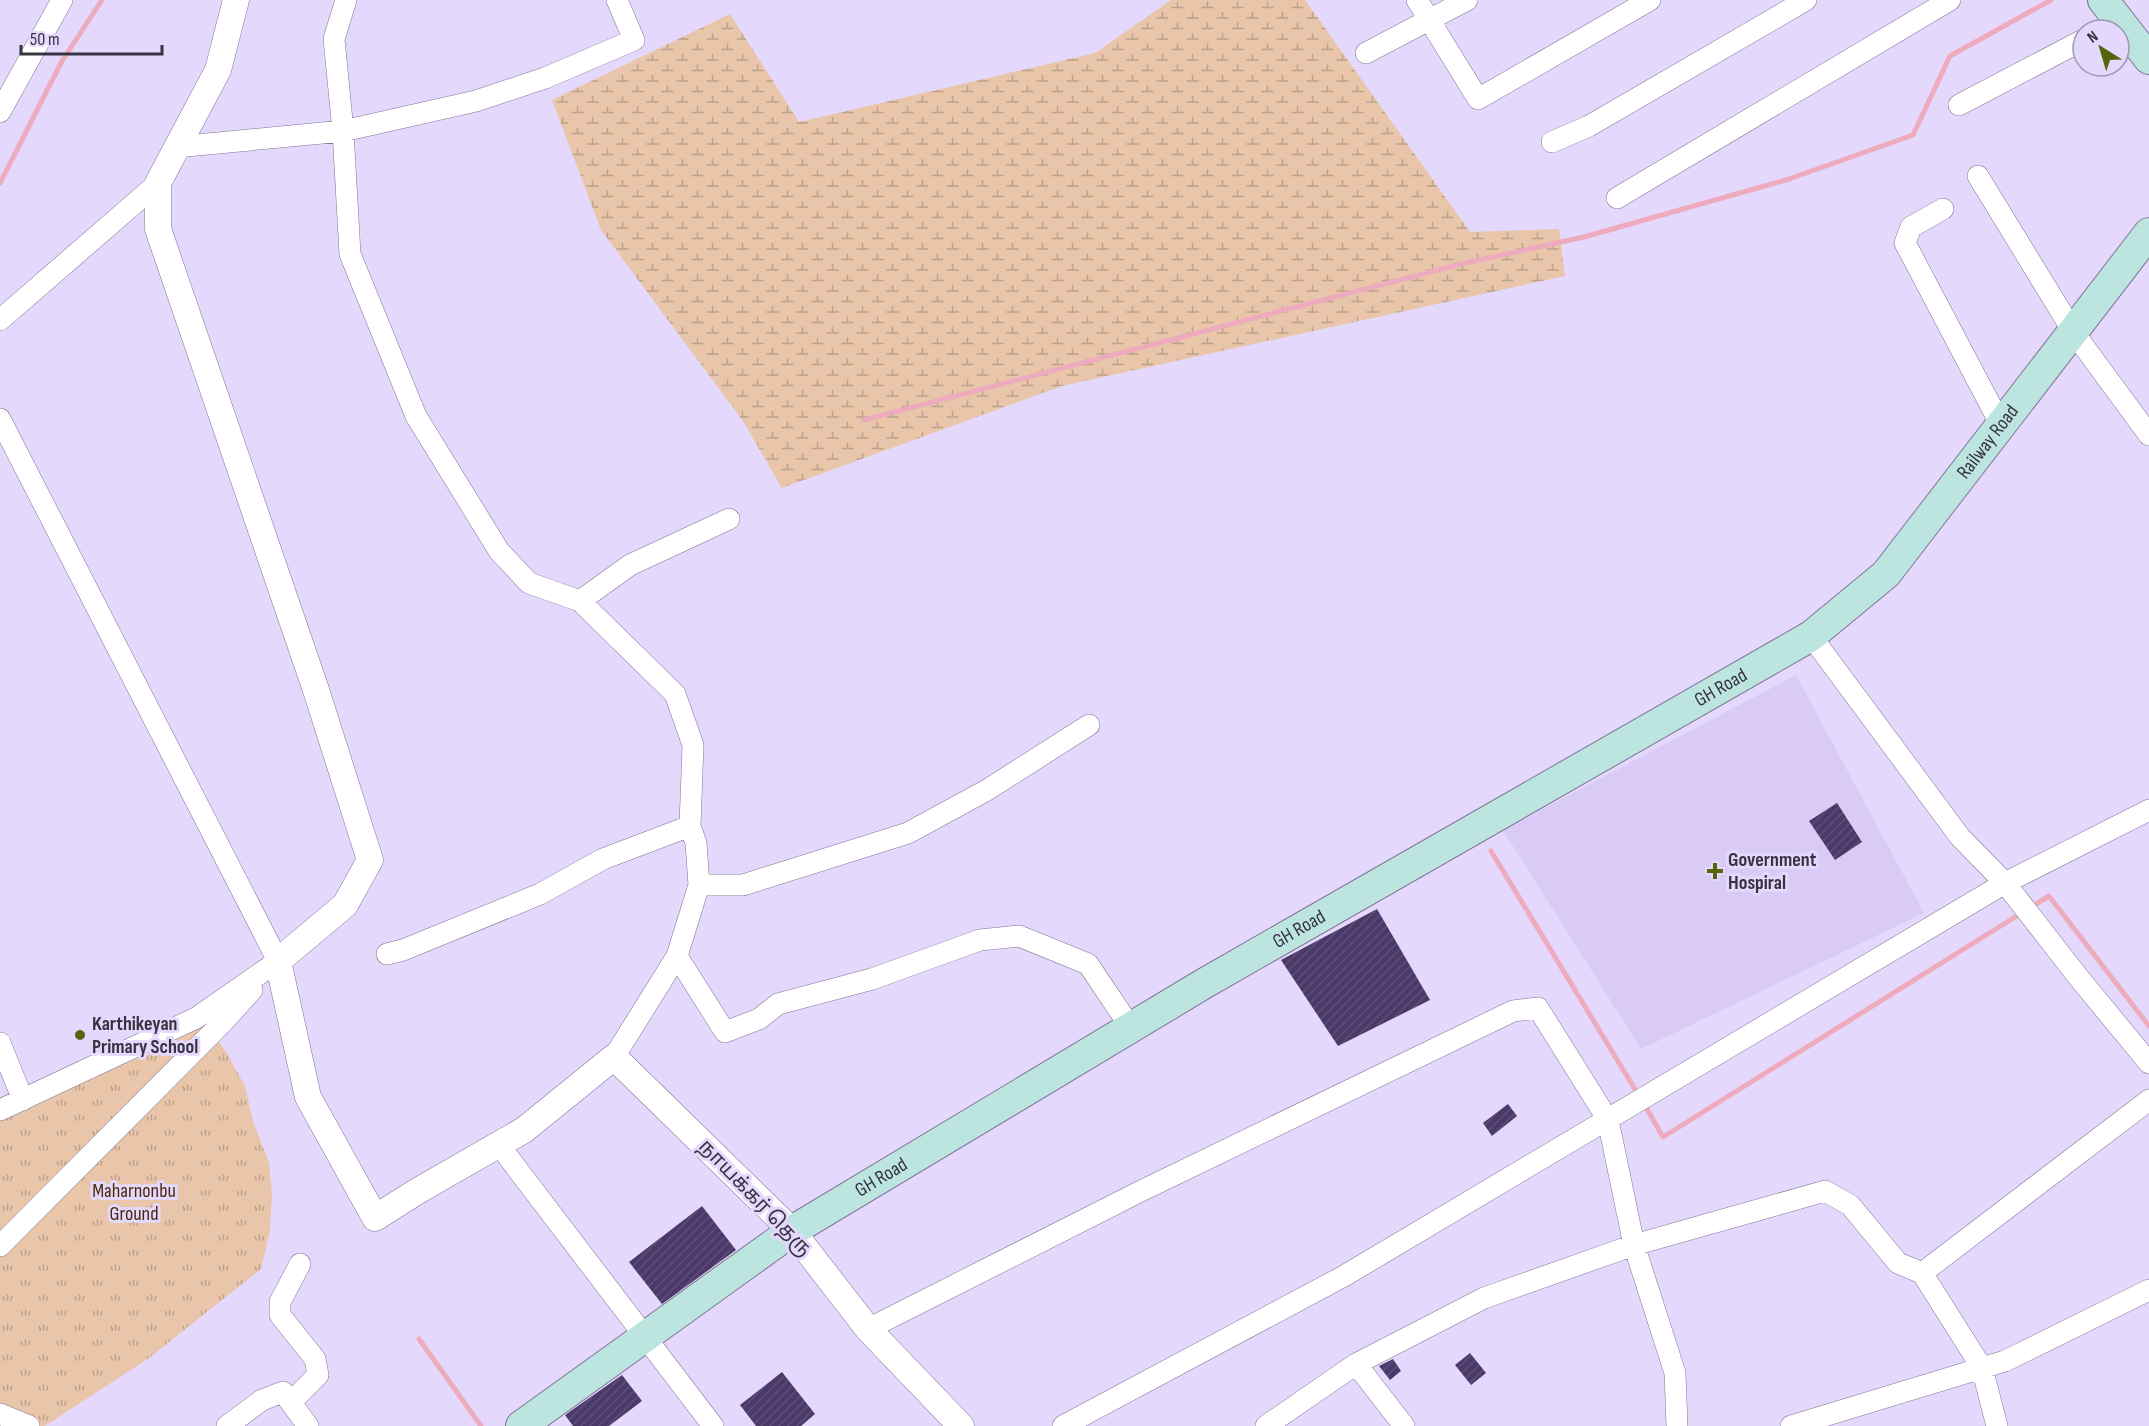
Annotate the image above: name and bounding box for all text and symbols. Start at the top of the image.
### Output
scale bar [21,18,162,56]
north arrow [2071,18,2131,78]
text: N [2084,27,2102,47]
text: 50 m [30,29,60,50]
street label: Railway Road [1952,400,2024,484]
street label: GH Road [1690,663,1751,712]
place label: Government Hospiral [1728,848,1817,895]
marker: Government Hospiral [1706,862,1724,880]
street label: GH Road [1268,905,1330,954]
place label: Karthikeyan Primary School [92,1012,198,1059]
marker: Karthikeyan Primary School [73,1028,87,1042]
street label: நாயக்கர் தெரு [693,1135,817,1262]
street label: GH Road [851,1153,912,1202]
park label: Maharnonbu Ground [92,1179,176,1226]

